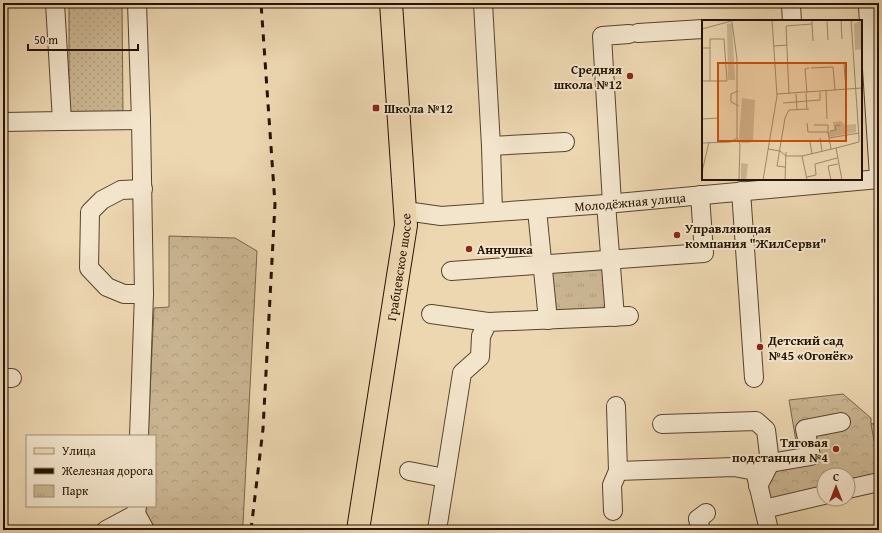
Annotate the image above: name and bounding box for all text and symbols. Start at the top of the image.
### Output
inset map [702,20,862,180]
scale bar [28,26,138,52]
text: 50 m [34,31,58,48]
place label: Средняя школа №12 [554,60,622,94]
marker: Средняя школа №12 [625,71,635,81]
place label: Школа №12 [384,99,453,118]
marker: Школа №12 [371,103,381,113]
street label: Молодёжная улица [574,187,687,216]
street label: Грабцевское шоссе [382,213,416,322]
place label: Управляющая компания "ЖилСерви" [685,219,827,253]
marker: Управляющая компания "ЖилСерви" [672,230,682,240]
place label: Аннушка [477,240,533,259]
marker: Аннушка [464,244,474,254]
place label: Детский сад №45 «Огонёк» [767,331,854,365]
marker: Детский сад №45 «Огонёк» [755,342,765,352]
place label: Тяговая подстанция №4 [732,433,828,467]
legend [26,435,156,507]
text: Улица [62,442,96,459]
marker: Тяговая подстанция №4 [831,444,841,454]
text: Железная дорога [61,462,153,479]
north arrow [816,467,856,507]
text: С [833,469,839,485]
text: Парк [62,482,89,499]

